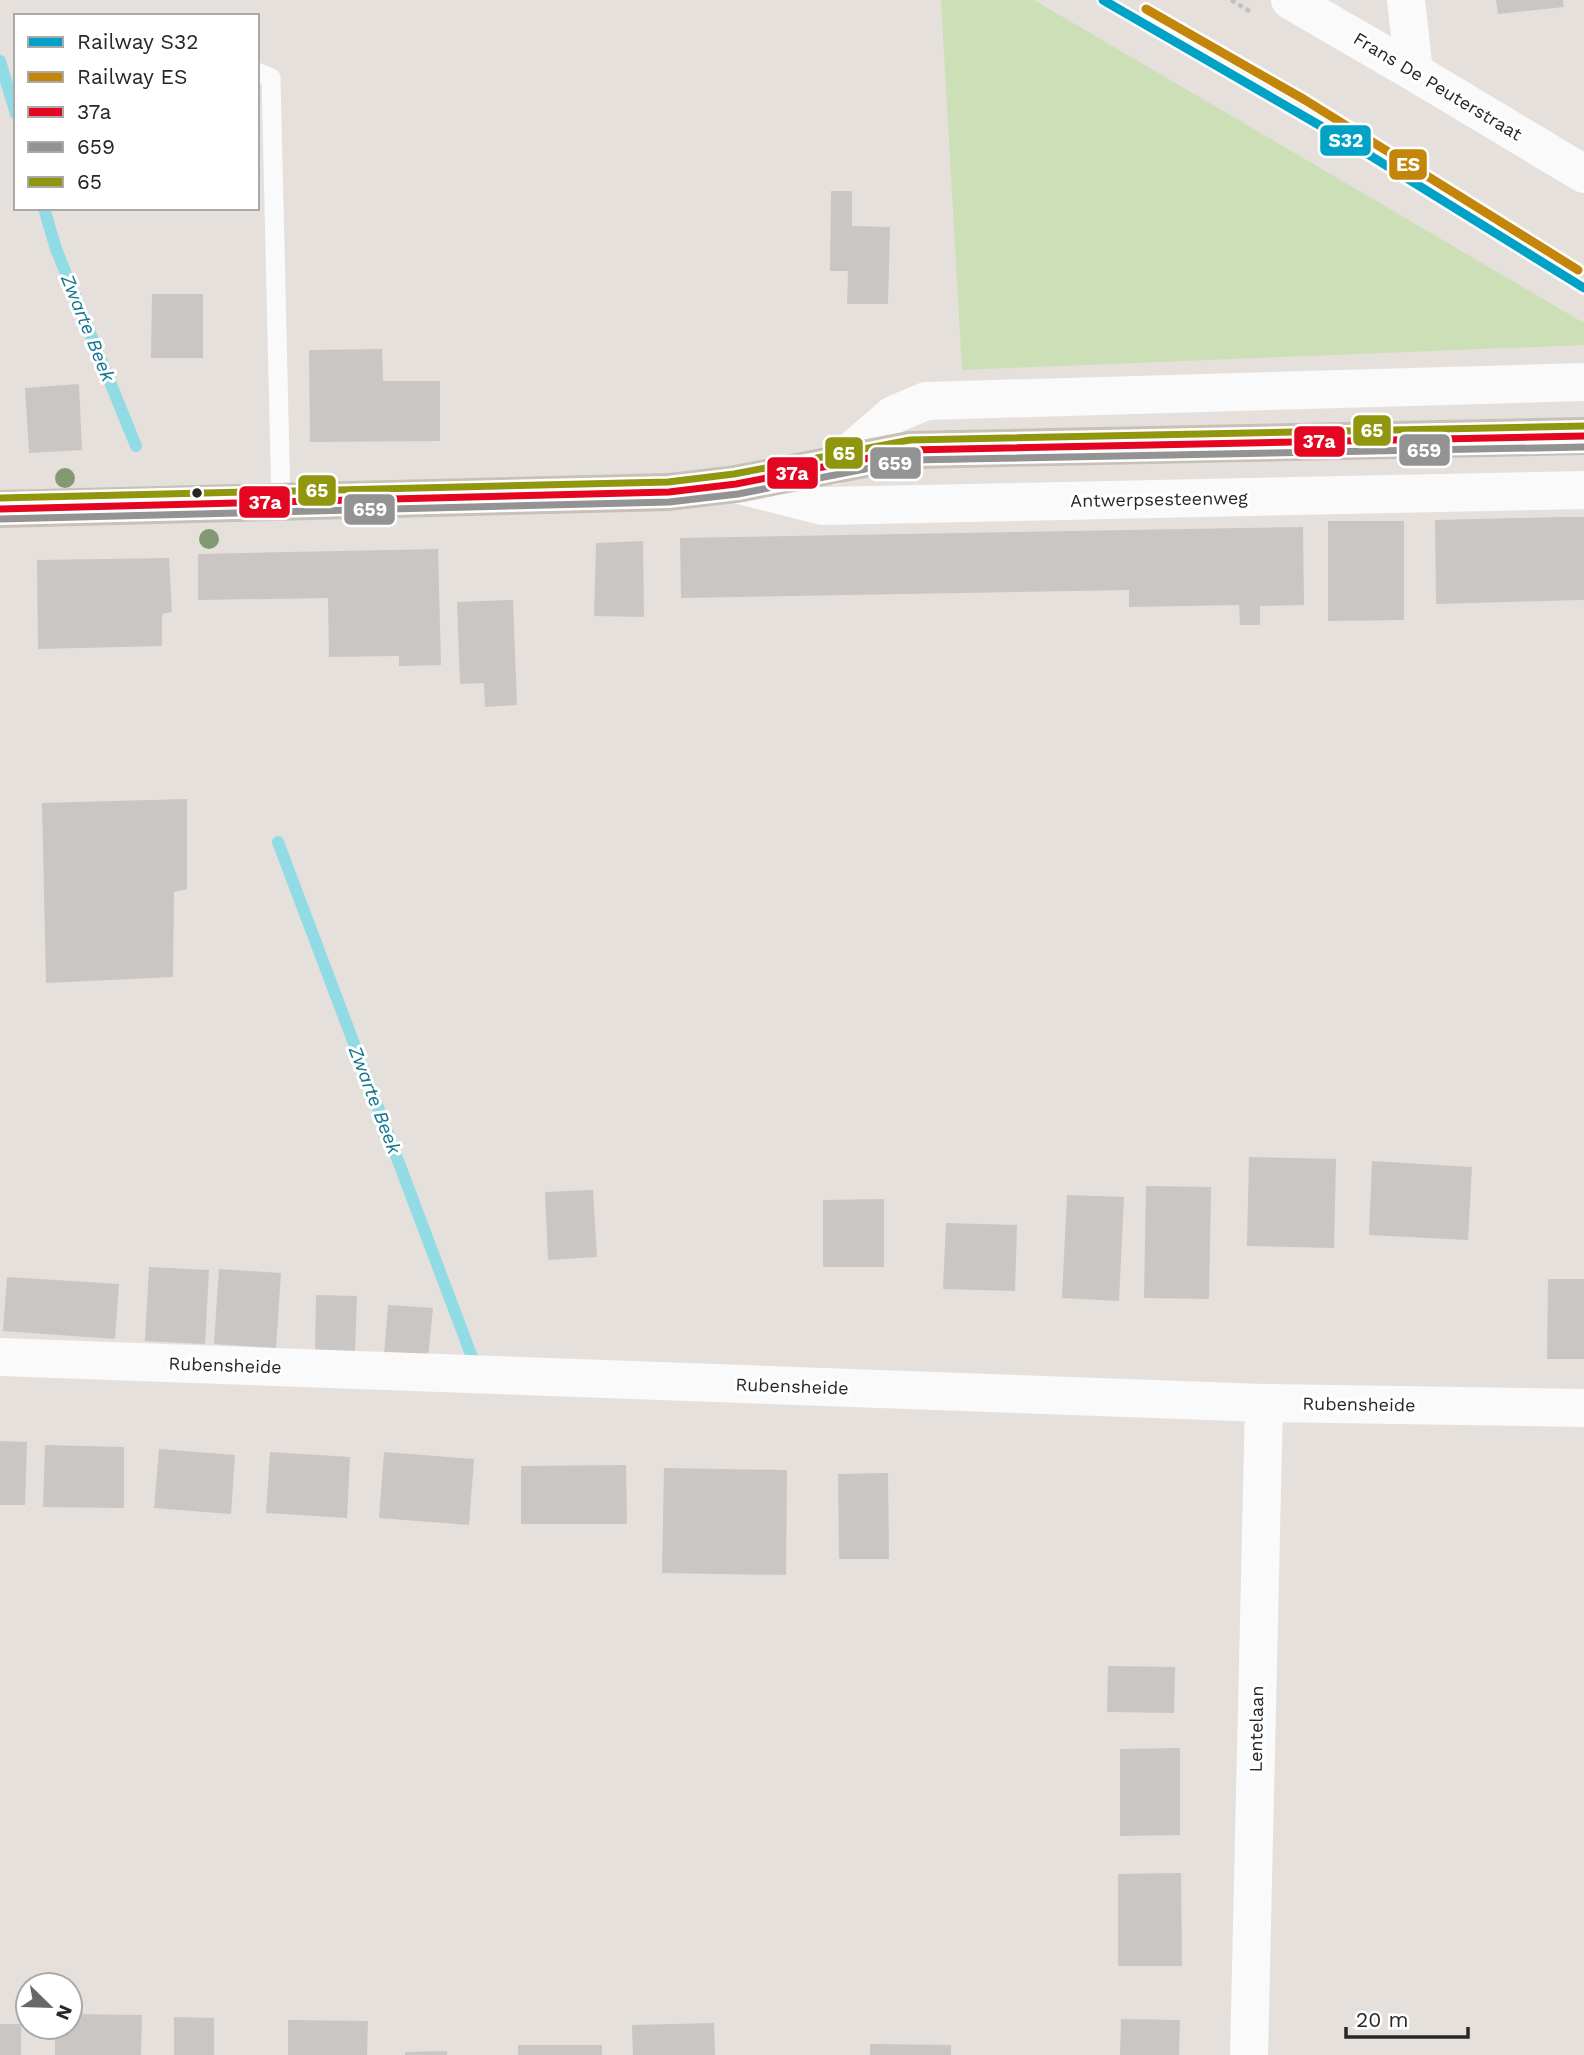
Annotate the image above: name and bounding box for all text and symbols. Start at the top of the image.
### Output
legend [14,14,259,210]
street label: Frans De Peuterstraat [1350,27,1526,145]
text: Railway S32 [77,29,199,54]
text: Railway ES [77,64,187,89]
text: 37a [77,99,112,124]
line badge: S32 [1319,124,1372,157]
text: S32 [1329,129,1363,152]
text: 659 [77,134,115,159]
line badge: ES [1388,148,1428,181]
text: ES [1396,153,1420,176]
text: 65 [77,169,102,194]
water label: Zwarte Beek [56,270,120,386]
line badge: 65 [1352,414,1392,447]
text: 65 [1361,419,1383,442]
line badge: 37a [1293,425,1346,458]
text: 37a [1302,430,1336,453]
line badge: 659 [1398,433,1451,467]
line badge: 65 [824,436,864,470]
text: 659 [1407,439,1441,462]
text: 65 [833,442,855,465]
line badge: 659 [869,446,922,480]
text: 659 [878,452,912,475]
line badge: 37a [766,456,819,490]
text: 37a [775,462,809,485]
line badge: 65 [297,474,337,507]
text: 65 [306,479,328,502]
line badge: 37a [238,485,291,519]
unlabelled marker [190,486,204,500]
street label: Antwerpsesteenweg [1070,487,1248,511]
text: 37a [248,491,282,514]
line badge: 659 [343,493,396,526]
text: 659 [353,498,387,521]
water label: Zwarte Beek [344,1042,406,1158]
street label: Rubensheide [168,1353,282,1377]
street label: Rubensheide [735,1374,849,1398]
street label: Rubensheide [1302,1393,1416,1415]
street label: Lentelaan [1245,1685,1267,1773]
north arrow [14,1971,84,2041]
scale bar [1346,1996,1468,2040]
text: N [51,2001,78,2023]
text: 20 m [1356,2007,1408,2032]

